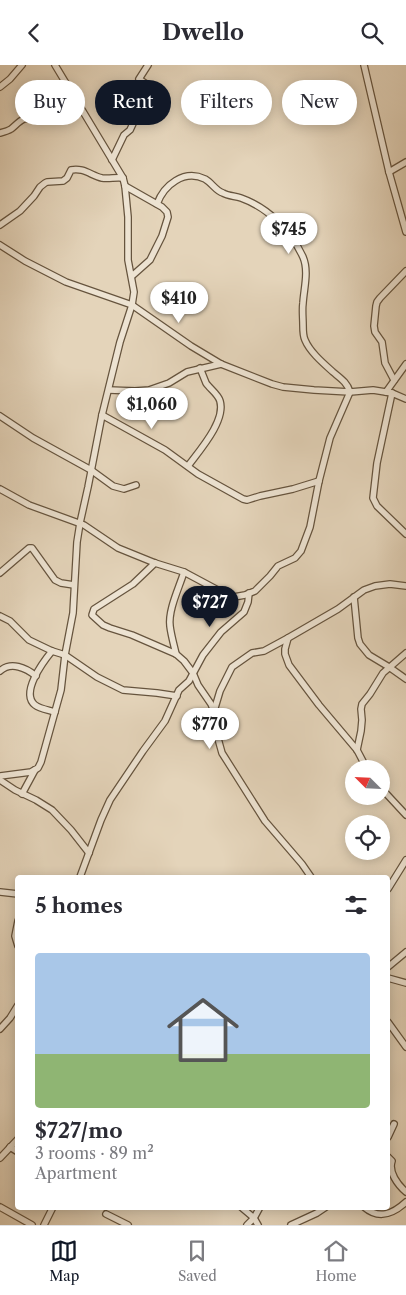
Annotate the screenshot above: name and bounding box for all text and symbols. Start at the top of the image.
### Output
icon: back [20,19,48,47]
text: Dwello [162,19,244,46]
icon: search [358,19,386,47]
chip: Buy [15,80,85,125]
chip: Rent [95,80,171,125]
chip: Filters [181,80,272,125]
chip: New [282,80,357,125]
pin: $745 [259,213,319,255]
text: $745 [271,219,307,239]
pin: $410 [149,281,209,324]
text: $410 [161,288,197,308]
pin: $1,060 [111,387,193,430]
text: $1,060 [127,394,177,414]
pin: $727 [180,585,240,628]
text: $727 [192,592,228,612]
pin: $770 [180,707,240,750]
text: $770 [192,714,228,734]
north arrow [345,760,390,805]
map controls [345,760,390,860]
button: locate [345,815,390,860]
icon: filters [342,891,370,919]
text: 5 homes [35,893,123,918]
icon: home [158,985,248,1075]
text: $727/mo [35,1118,123,1143]
text: 3 rooms · 89 m² [35,1143,154,1163]
text: Apartment [35,1163,117,1183]
tab: Map [49,1237,79,1285]
tab: Saved [178,1237,217,1285]
tab: Home [316,1237,357,1285]

